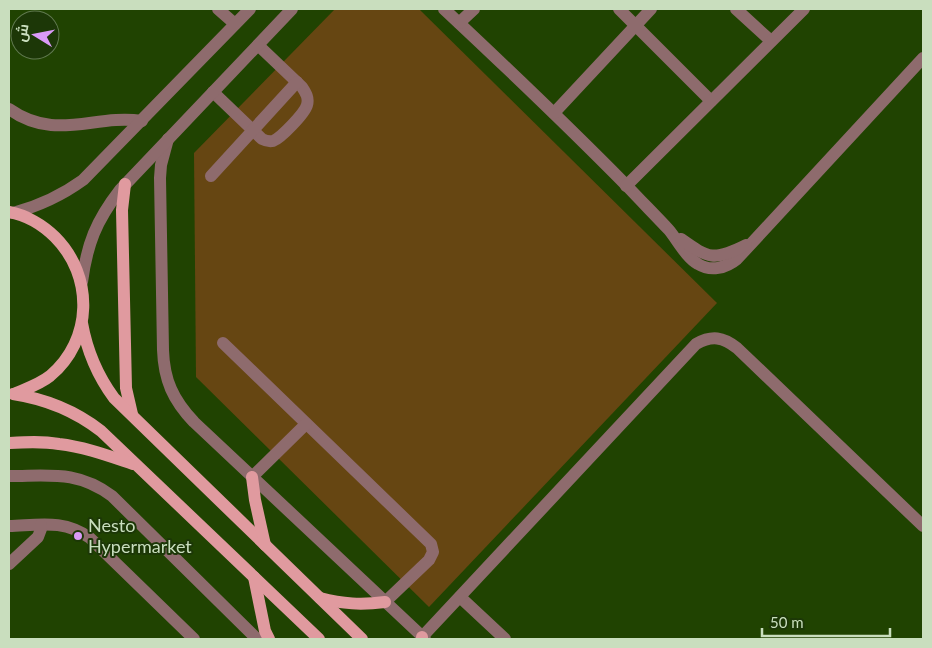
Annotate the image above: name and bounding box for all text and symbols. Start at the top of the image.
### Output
north arrow [10,10,60,60]
text: ش [12,22,33,43]
place label: Nesto Hypermarket [88,514,192,557]
marker: Nesto Hypermarket [72,530,84,542]
scale bar [762,606,890,638]
text: 50 m [770,613,804,631]

